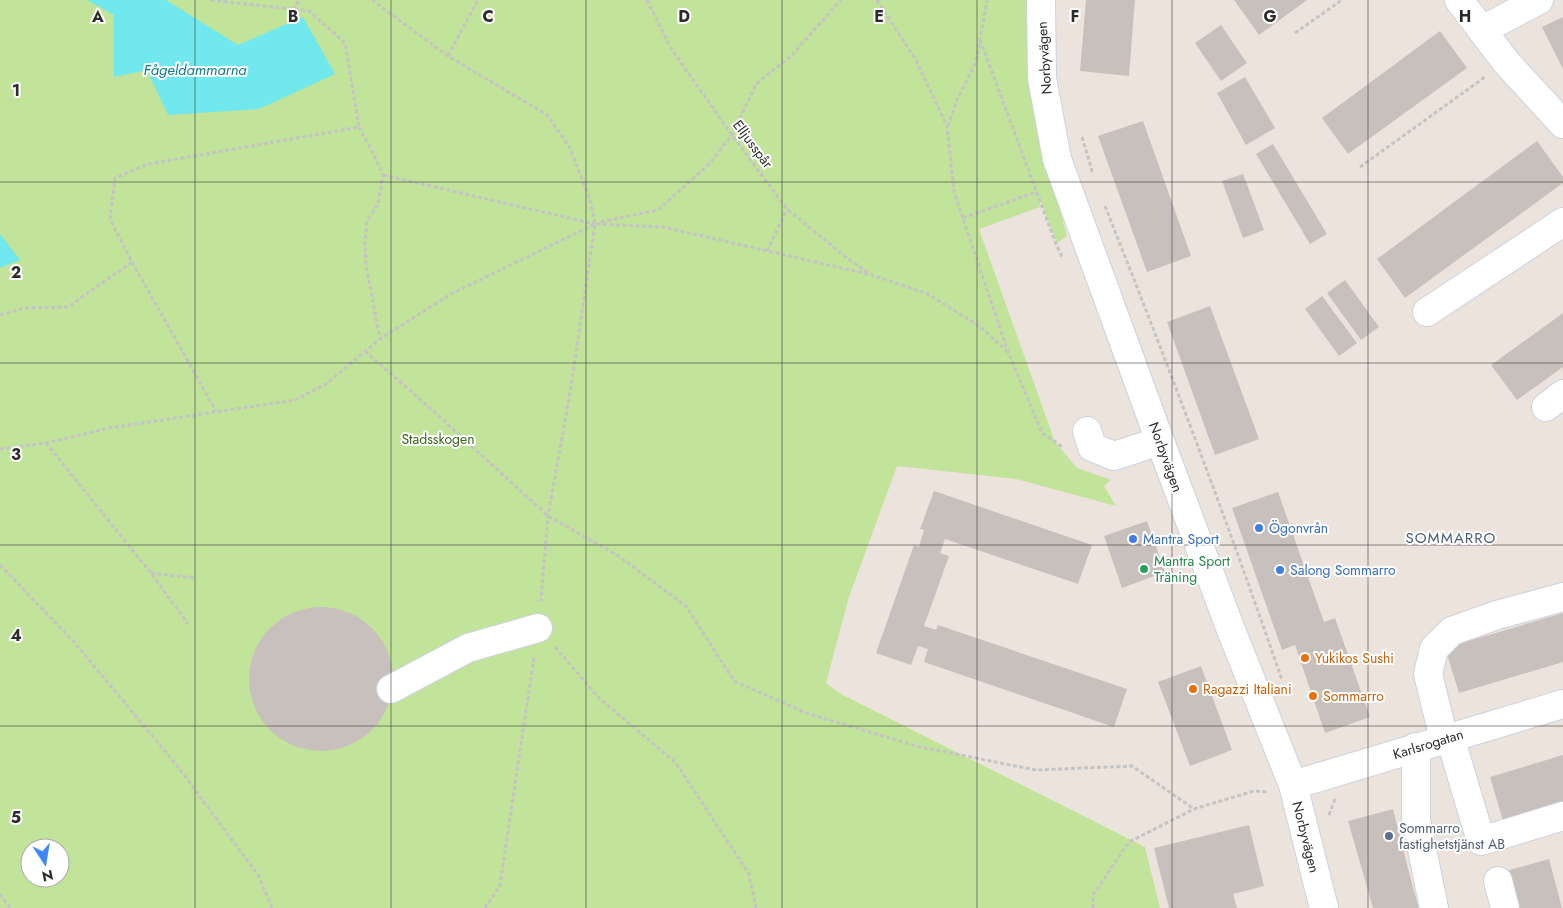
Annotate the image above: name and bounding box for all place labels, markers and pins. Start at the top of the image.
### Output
place label: Ögonvrån [1269,518,1328,538]
marker: Ögonvrån [1253,522,1265,534]
place label: Mantra Sport [1143,529,1220,549]
marker: Mantra Sport [1127,533,1139,545]
place label: Mantra Sport Träning [1154,551,1231,587]
place label: Salong Sommarro [1290,560,1396,580]
marker: Mantra Sport Träning [1138,563,1150,575]
marker: Salong Sommarro [1274,564,1286,576]
place label: Yukikos Sushi [1315,648,1394,668]
marker: Yukikos Sushi [1299,652,1311,664]
place label: Ragazzi Italiani [1203,679,1292,699]
marker: Ragazzi Italiani [1187,683,1199,695]
place label: Sommarro [1323,686,1384,706]
marker: Sommarro [1307,690,1319,702]
place label: Sommarro fastighetstjänst AB [1399,818,1505,854]
marker: Sommarro fastighetstjänst AB [1383,830,1395,842]

